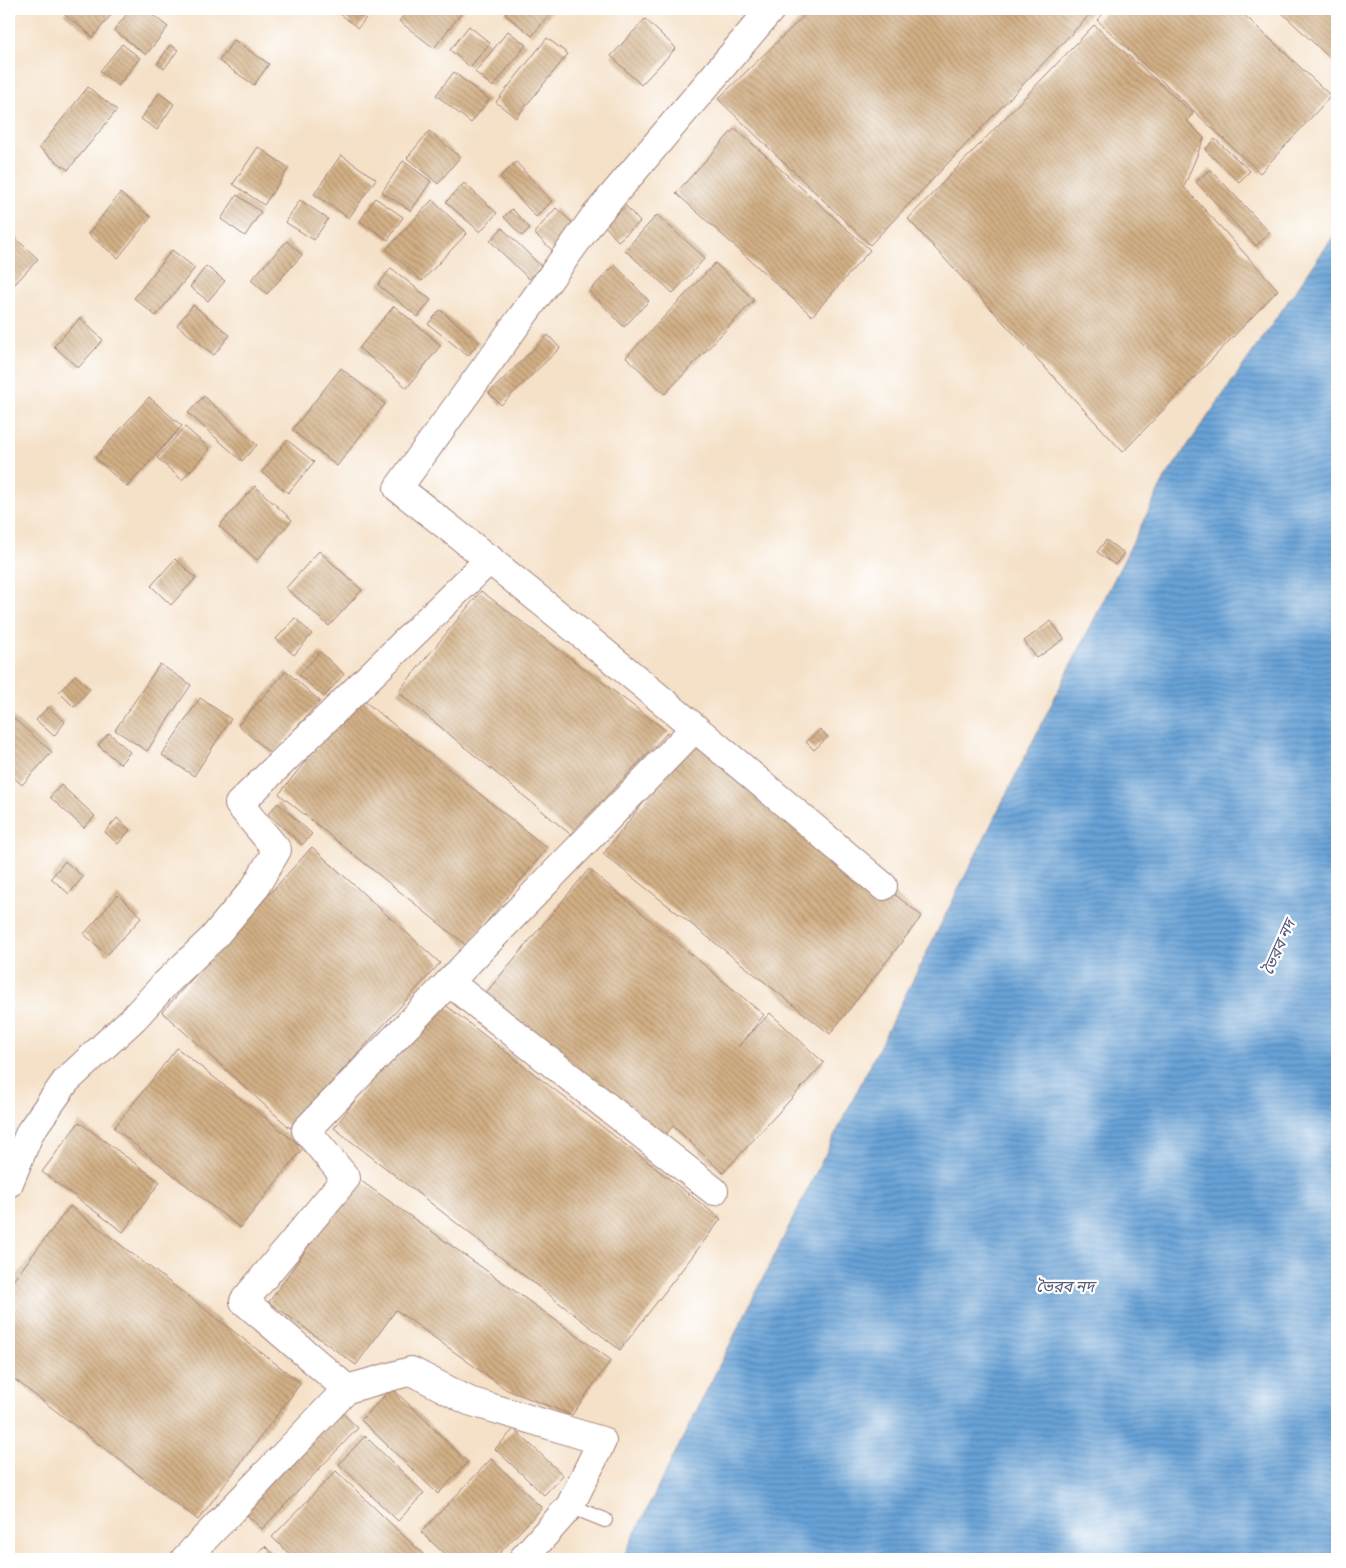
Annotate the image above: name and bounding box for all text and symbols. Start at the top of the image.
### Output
water label: ভৈরব নদ [1258,914,1300,978]
water label: ভৈরব নদ [1036,1277,1097,1296]

